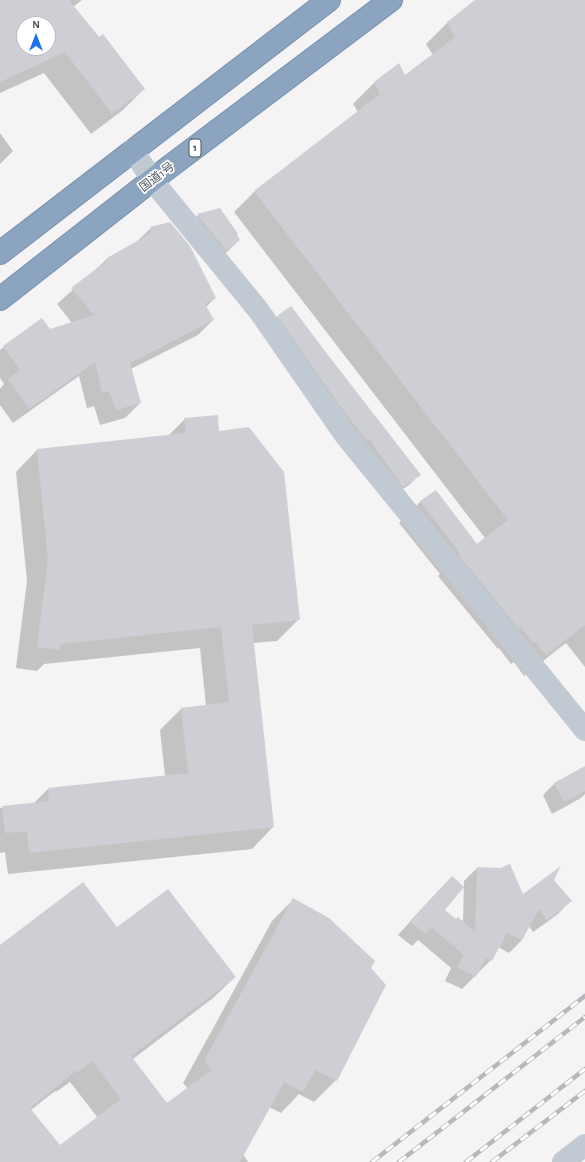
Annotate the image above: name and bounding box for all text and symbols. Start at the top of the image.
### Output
north arrow [16,16,56,56]
text: N [32,19,40,30]
road number: 1 [189,139,201,157]
street label: 国道1号 [137,159,177,195]

